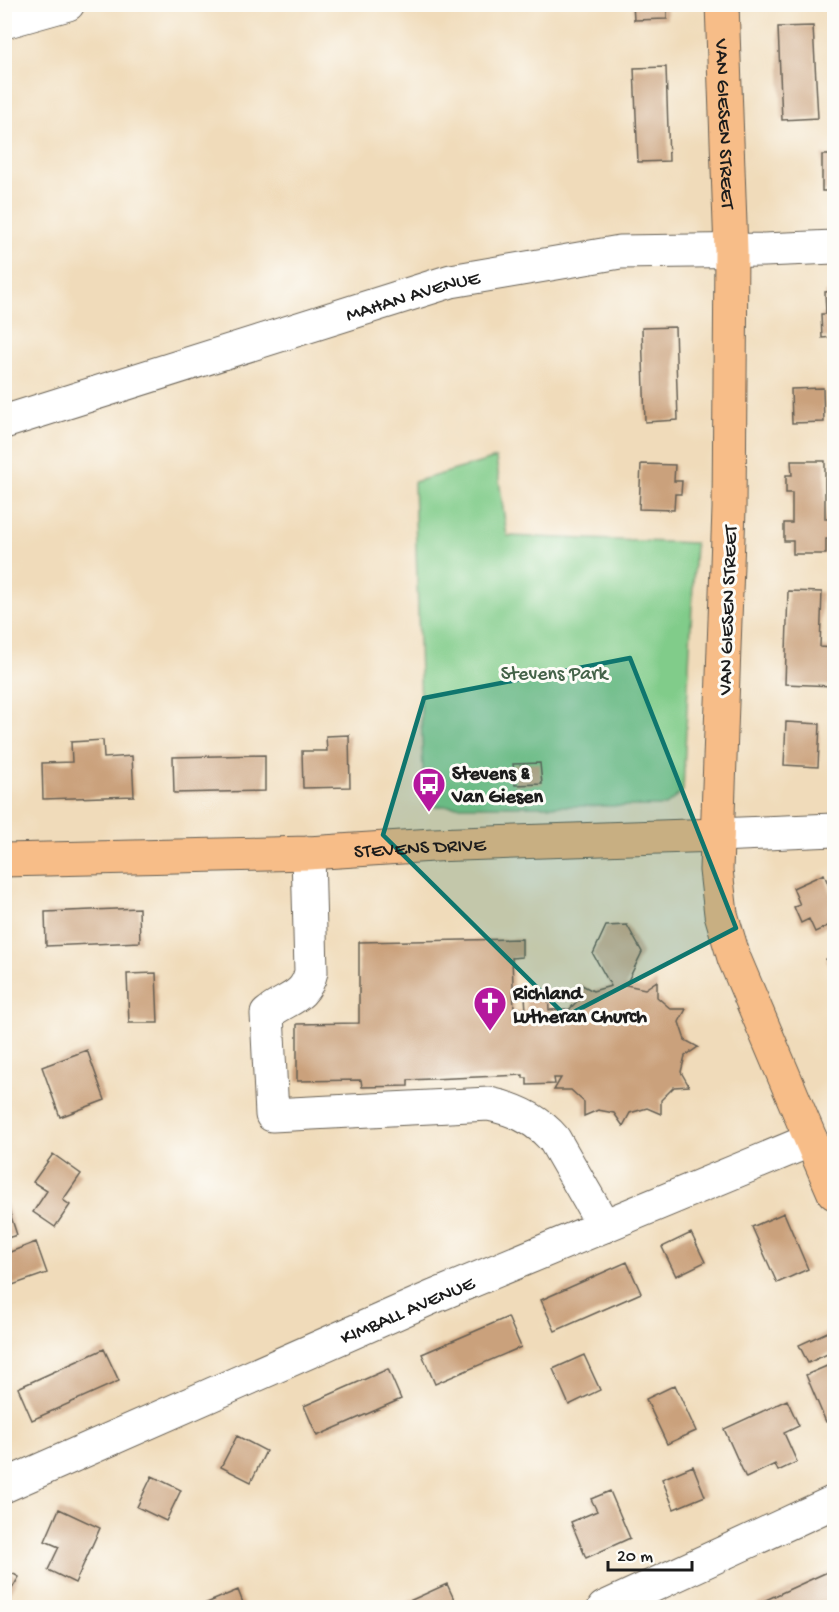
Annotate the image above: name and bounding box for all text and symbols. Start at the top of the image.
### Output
street label: VAN GIESEN STREET [708,38,738,211]
street label: MAHAN AVENUE [343,268,484,328]
street label: VAN GIESEN STREET [715,523,744,697]
park label: Stevens Park [501,664,609,687]
place label: Stevens & Van Giesen [451,764,543,810]
bus stop icon: Stevens & Van Giesen [411,766,447,813]
street label: STEVENS DRIVE [353,835,488,865]
place label: Richland Lutheran Church [512,984,647,1030]
church icon: Richland Lutheran Church [472,985,508,1032]
street label: KIMBALL AVENUE [338,1273,480,1351]
scale bar [608,1534,692,1572]
text: 20 m [617,1547,653,1568]

